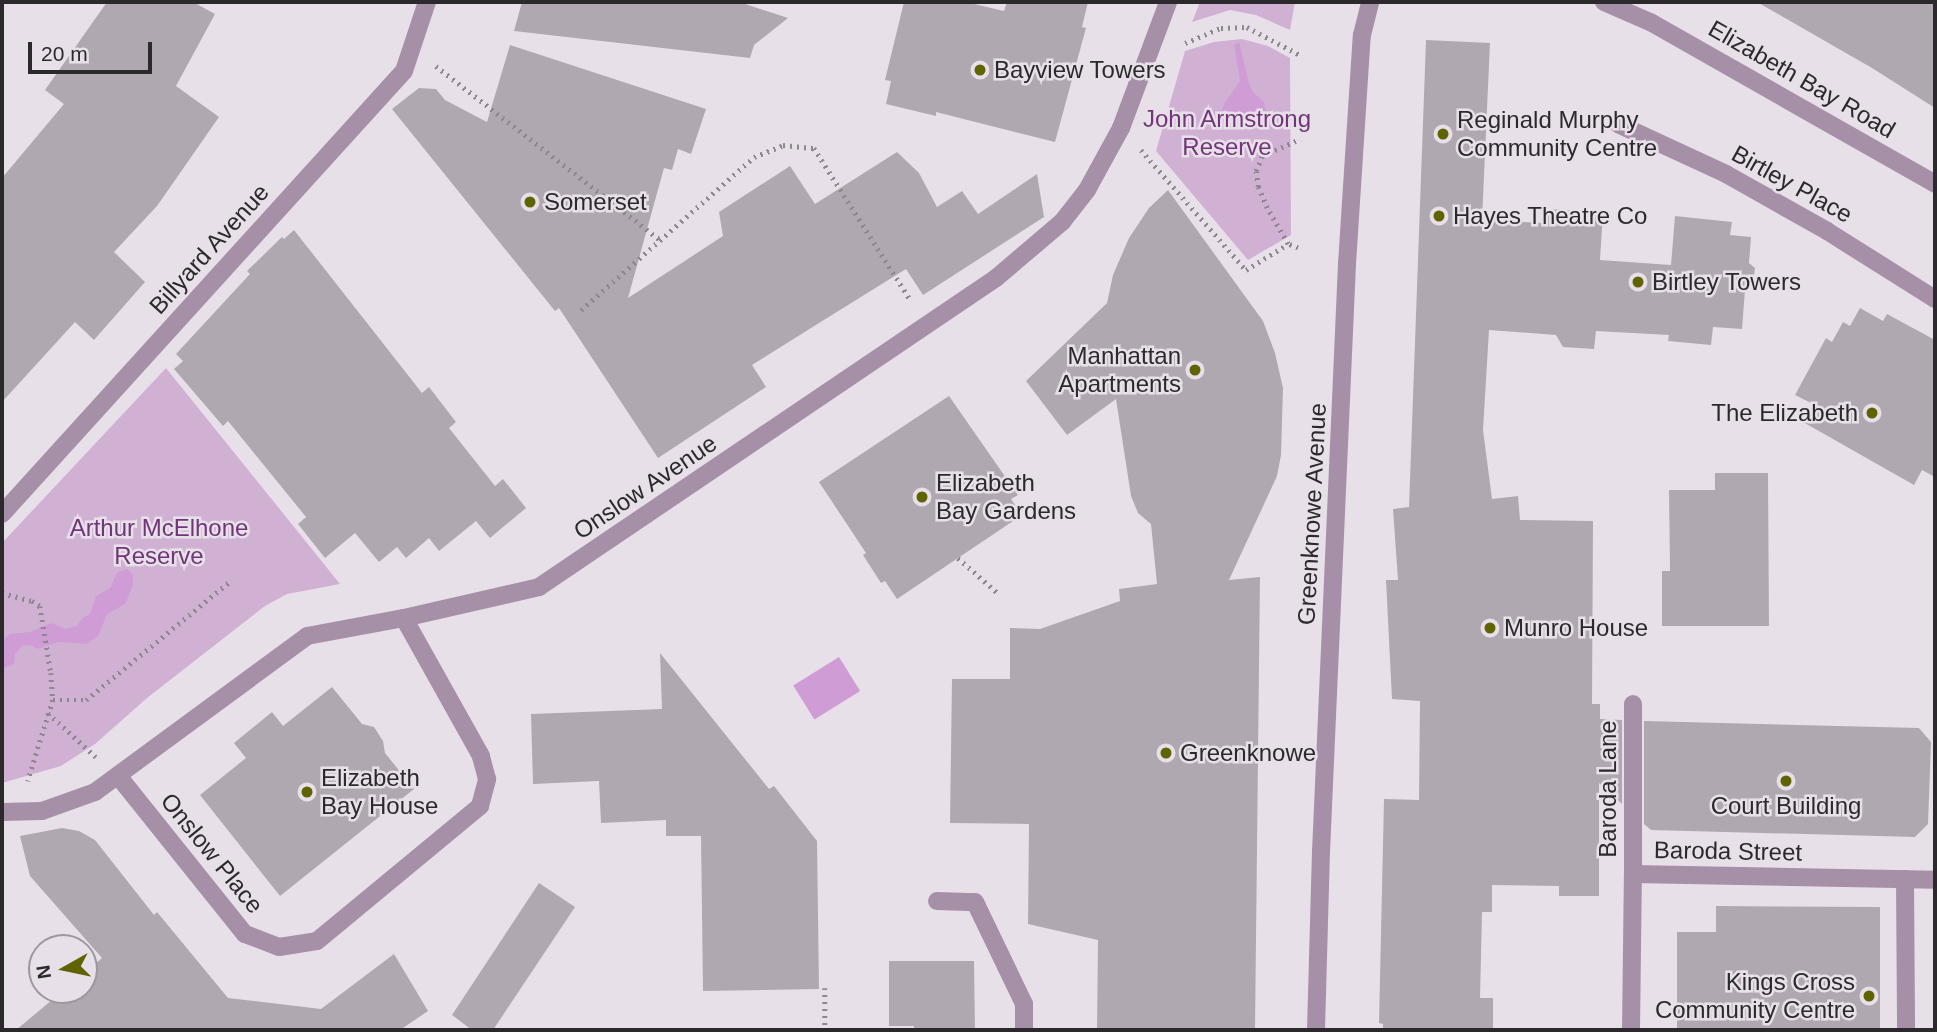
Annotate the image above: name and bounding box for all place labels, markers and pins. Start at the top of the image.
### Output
place label: Bayview Towers [994,56,1166,84]
marker: Bayview Towers [972,62,988,78]
place label: Reginald Murphy Community Centre [1457,106,1657,162]
marker: Reginald Murphy Community Centre [1435,126,1451,142]
place label: Somerset [544,188,647,216]
marker: Somerset [522,194,538,210]
place label: Hayes Theatre Co [1453,202,1648,230]
marker: Hayes Theatre Co [1431,208,1447,224]
place label: Birtley Towers [1652,268,1801,296]
marker: Birtley Towers [1630,274,1646,290]
place label: Manhattan Apartments [1058,342,1181,398]
marker: Manhattan Apartments [1187,362,1203,378]
place label: The Elizabeth [1711,399,1858,427]
marker: The Elizabeth [1864,405,1880,421]
place label: Elizabeth Bay Gardens [936,469,1076,525]
marker: Elizabeth Bay Gardens [914,489,930,505]
place label: Munro House [1504,614,1648,642]
marker: Munro House [1482,620,1498,636]
place label: Greenknowe [1180,739,1316,767]
marker: Greenknowe [1158,745,1174,761]
place label: Elizabeth Bay House [321,764,438,820]
marker: Court Building [1778,773,1794,789]
marker: Elizabeth Bay House [299,784,315,800]
place label: Court Building [1711,792,1861,820]
place label: Kings Cross Community Centre [1655,968,1855,1024]
marker: Kings Cross Community Centre [1861,988,1877,1004]

